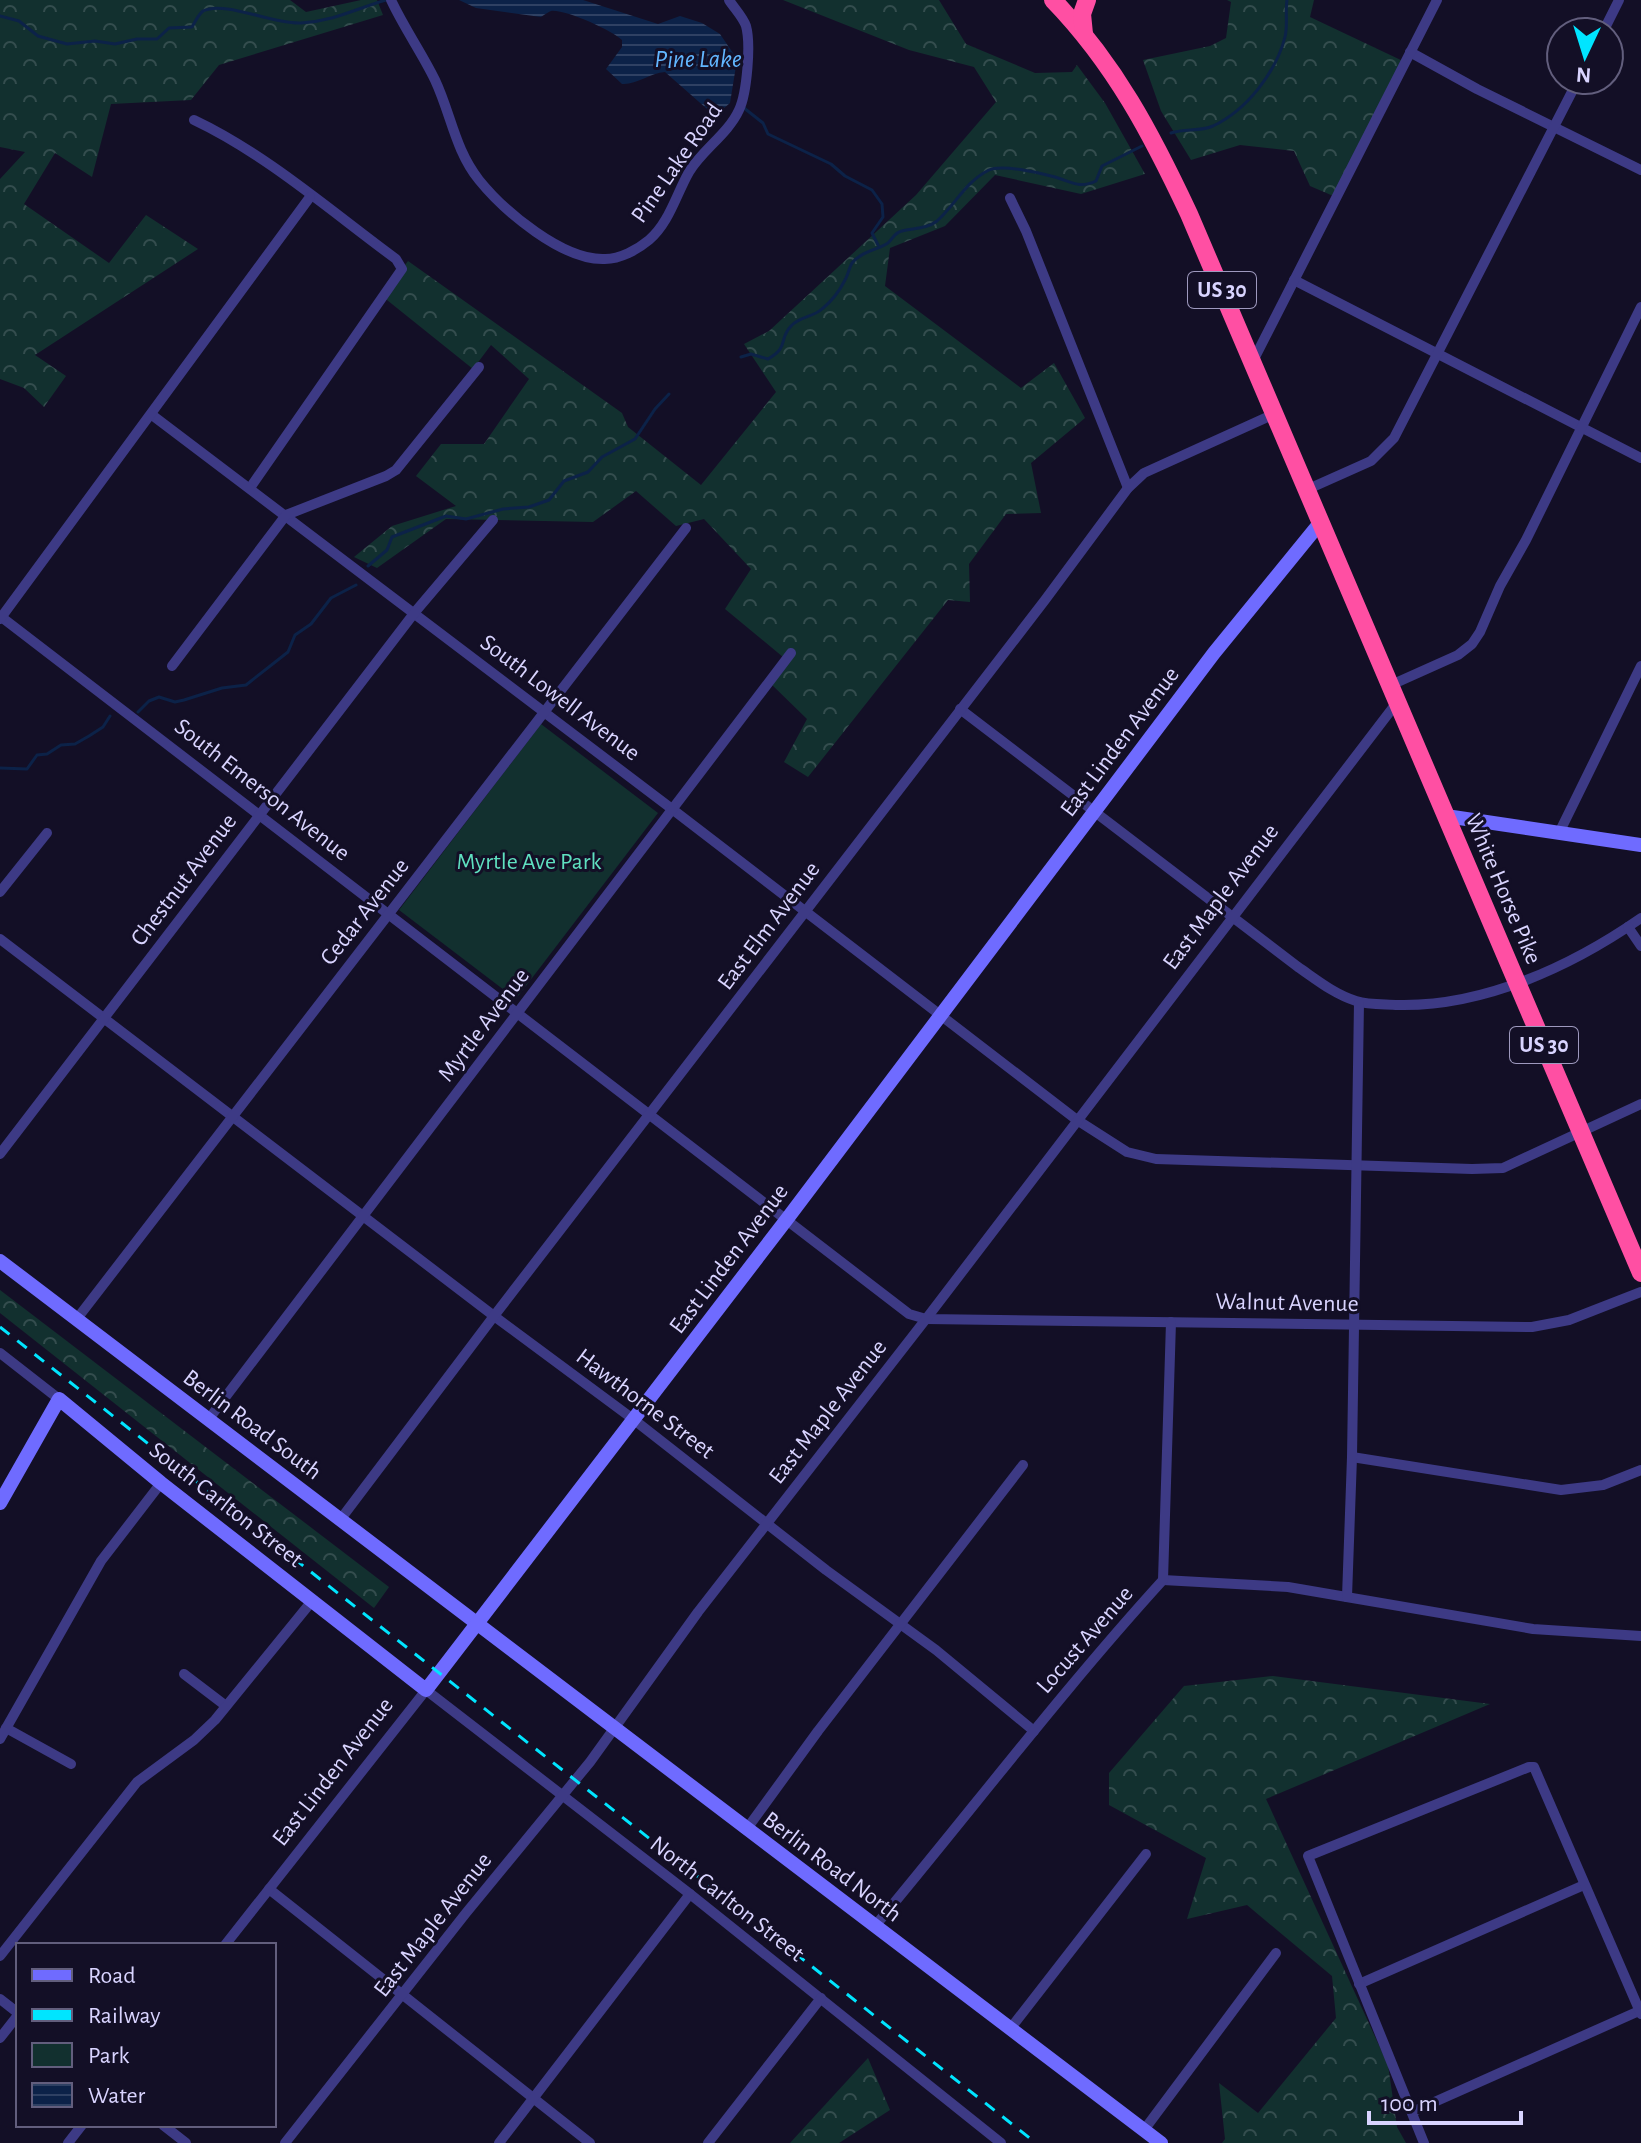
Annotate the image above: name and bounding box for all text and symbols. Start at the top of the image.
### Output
north arrow [1545,16,1625,96]
water label: Pine Lake [654,46,742,72]
text: N [1575,63,1592,86]
street label: Pine Lake Road [627,99,727,227]
road number: US 30 [1188,272,1256,308]
street label: South Lowell Avenue [476,630,644,766]
street label: East Linden Avenue [1056,663,1184,821]
street label: South Emerson Avenue [170,714,354,866]
street label: Chestnut Avenue [127,809,241,951]
street label: White Horse Pike [1461,810,1545,968]
street label: East Maple Avenue [1159,820,1283,974]
park label: Myrtle Ave Park [457,850,601,874]
street label: Cedar Avenue [316,854,414,970]
street label: East Elm Avenue [713,858,825,994]
street label: Myrtle Avenue [434,964,534,1086]
road number: US 30 [1510,1027,1578,1063]
street label: East Linden Avenue [665,1180,793,1338]
street label: Walnut Avenue [1215,1290,1359,1316]
street label: East Maple Avenue [764,1335,892,1489]
street label: Hawthorne Street [571,1344,719,1464]
street label: Berlin Road South [178,1365,326,1485]
street label: South Carlton Street [145,1438,308,1572]
street label: Locust Avenue [1032,1582,1138,1698]
street label: East Linden Avenue [268,1693,398,1851]
street label: Berlin Road North [758,1807,906,1927]
street label: North Carlton Street [646,1832,809,1967]
street label: East Maple Avenue [369,1848,497,2002]
legend [16,1943,276,2127]
text: Road [88,1964,136,1988]
text: Railway [88,2004,160,2028]
text: Park [88,2044,129,2068]
scale bar [1369,2075,1521,2125]
text: Water [88,2084,146,2108]
text: 100 m [1381,2092,1438,2116]

